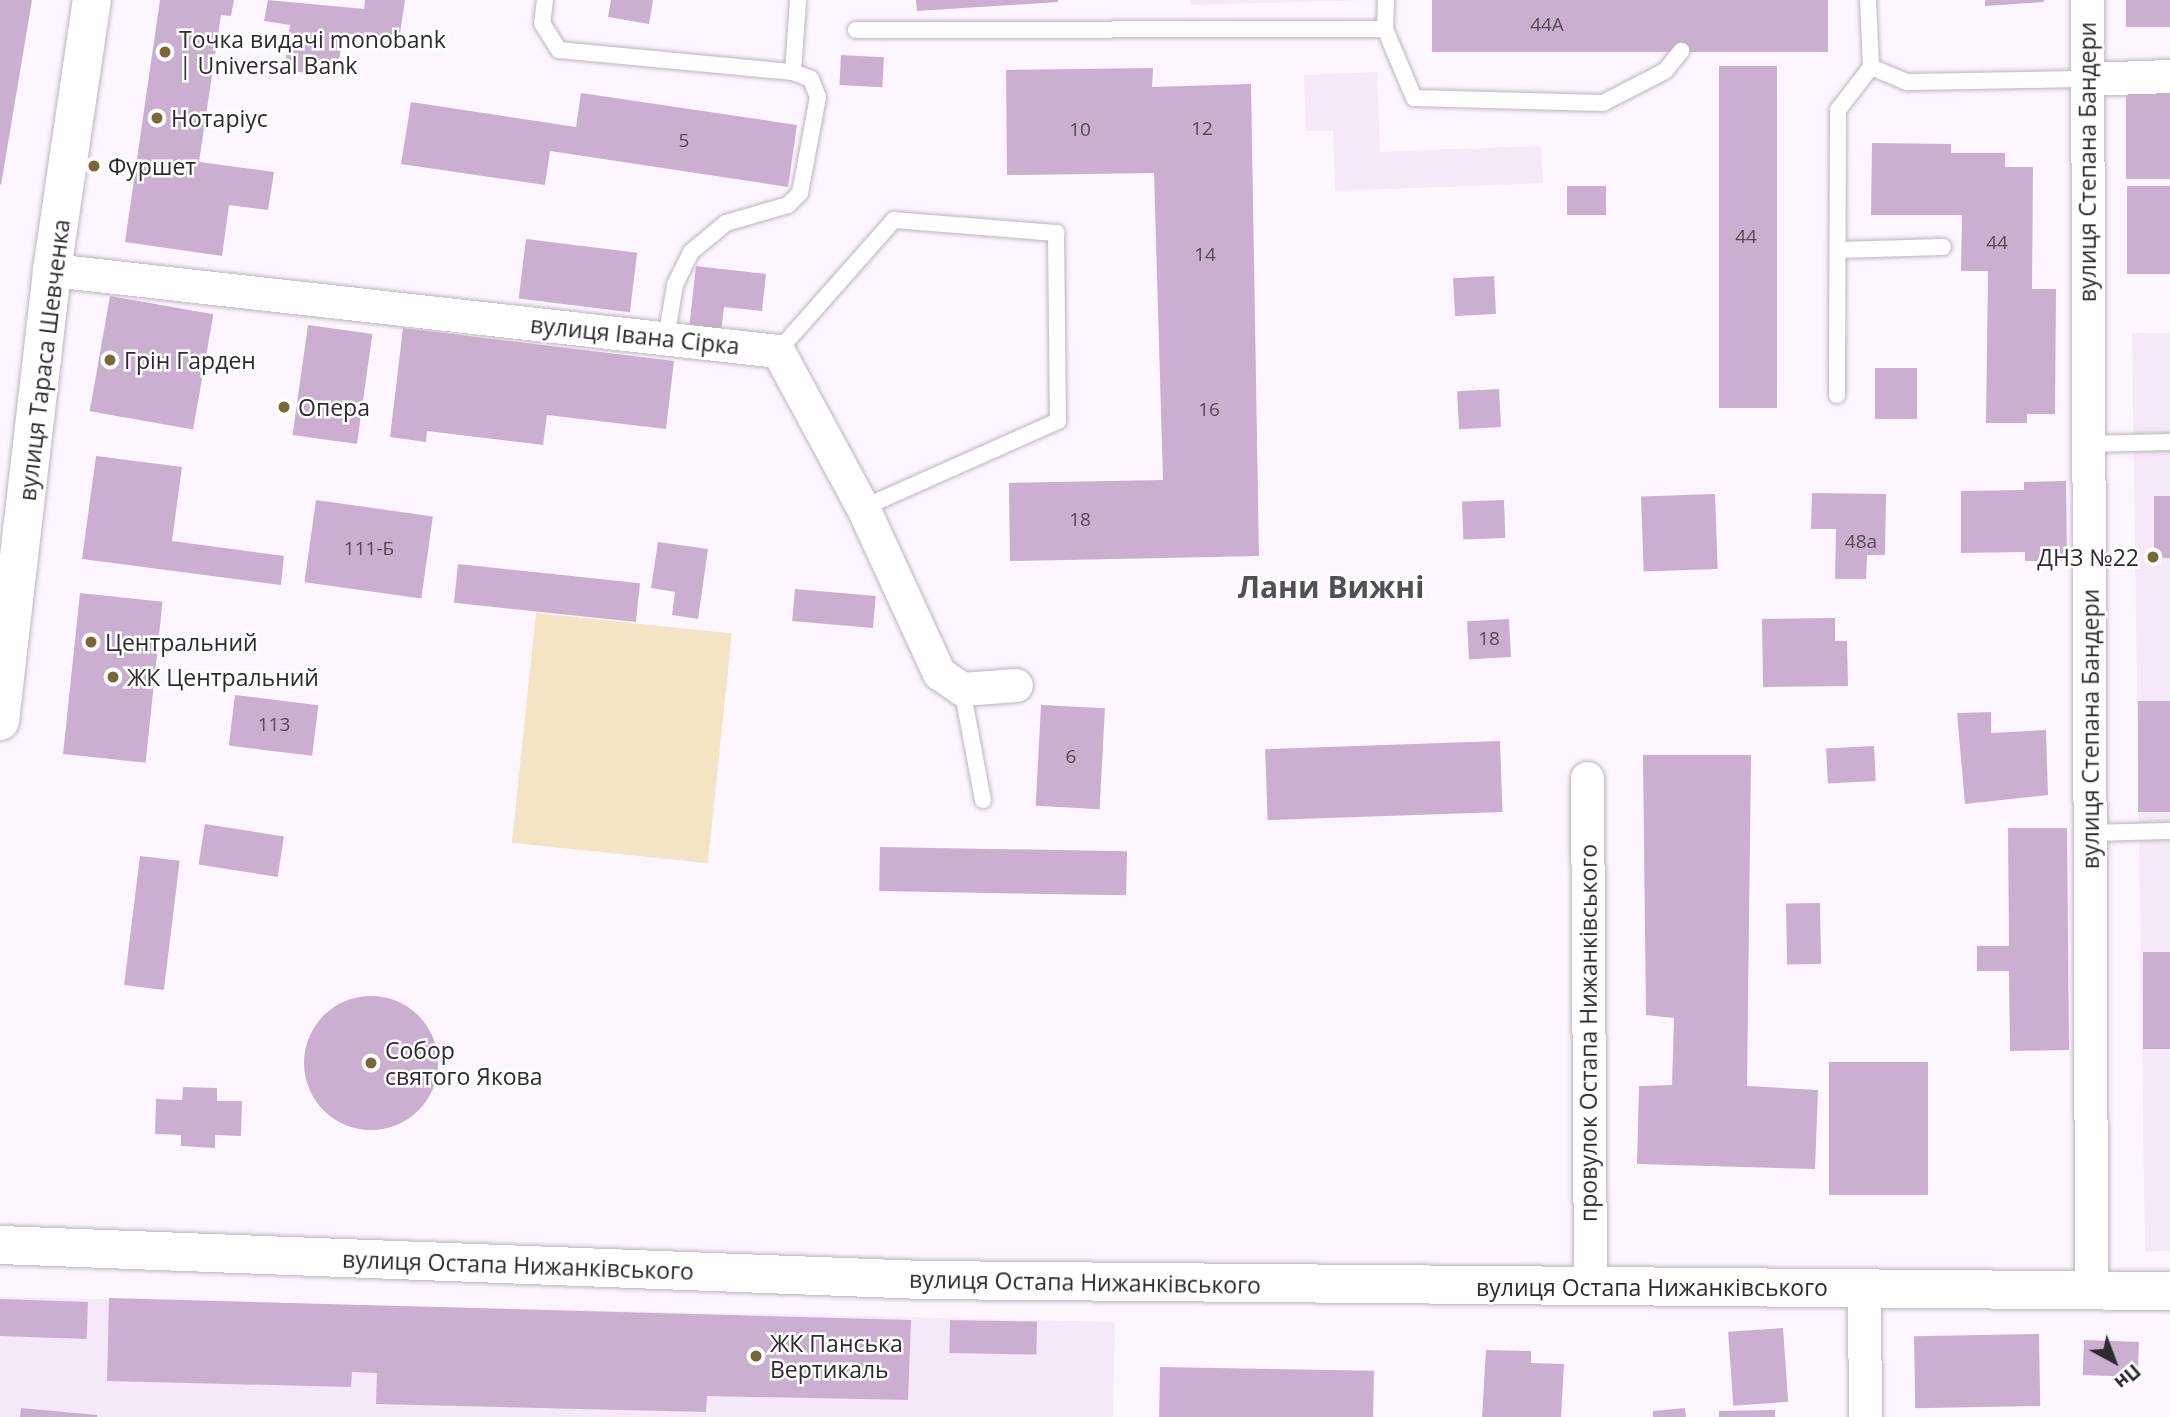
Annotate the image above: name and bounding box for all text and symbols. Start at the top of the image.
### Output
house number: 44А [1530,14,1564,36]
street label: вулиця Степана Бандери [2073,22,2101,302]
place label: Точка видачі monobank | Universal Bank [179,25,446,79]
marker: Точка видачі monobank | Universal Bank [157,44,173,60]
place label: Нотаріус [171,104,268,132]
marker: Нотаріус [149,110,165,126]
house number: 12 [1191,118,1213,140]
house number: 10 [1069,119,1091,141]
house number: 5 [679,130,689,152]
place label: Фуршет [108,152,196,180]
marker: Фуршет [86,158,102,174]
street label: вулиця Тараса Шевченка [13,218,75,502]
house number: 44 [1735,226,1757,248]
house number: 44 [1986,232,2008,254]
house number: 14 [1194,244,1216,266]
street label: вулиця Івана Сірка [529,310,741,360]
place label: Грін Гарден [124,346,256,374]
marker: Грін Гарден [102,352,118,368]
place label: Опера [298,393,370,421]
marker: Опера [276,399,292,415]
house number: 16 [1198,399,1220,421]
house number: 18 [1069,509,1091,531]
house number: 48а [1845,531,1877,553]
house number: 111-Б [344,538,394,560]
place label: ДНЗ №22 [2037,543,2139,571]
marker: ДНЗ №22 [2145,549,2161,565]
district label: Лани Вижні [1238,569,1424,605]
street label: вулиця Степана Бандери [2076,589,2104,869]
place label: Центральний [105,628,258,656]
house number: 18 [1478,628,1500,650]
marker: Центральний [83,634,99,650]
place label: ЖК Центральний [127,663,319,691]
marker: ЖК Центральний [105,669,121,685]
house number: 113 [258,714,290,736]
house number: 6 [1066,746,1076,768]
street label: провулок Остапа Нижанківського [1574,844,1602,1222]
place label: Собор святого Якова [385,1036,543,1090]
marker: Собор святого Якова [363,1055,379,1071]
street label: вулиця Остапа Нижанківського [342,1245,694,1285]
street label: вулиця Остапа Нижанківського [909,1265,1261,1299]
street label: вулиця Остапа Нижанківського [1476,1273,1828,1301]
north arrow [2079,1326,2149,1396]
place label: ЖК Панська Вертикаль [770,1329,903,1383]
marker: ЖК Панська Вертикаль [748,1348,764,1364]
text: Пн [2109,1358,2146,1395]

